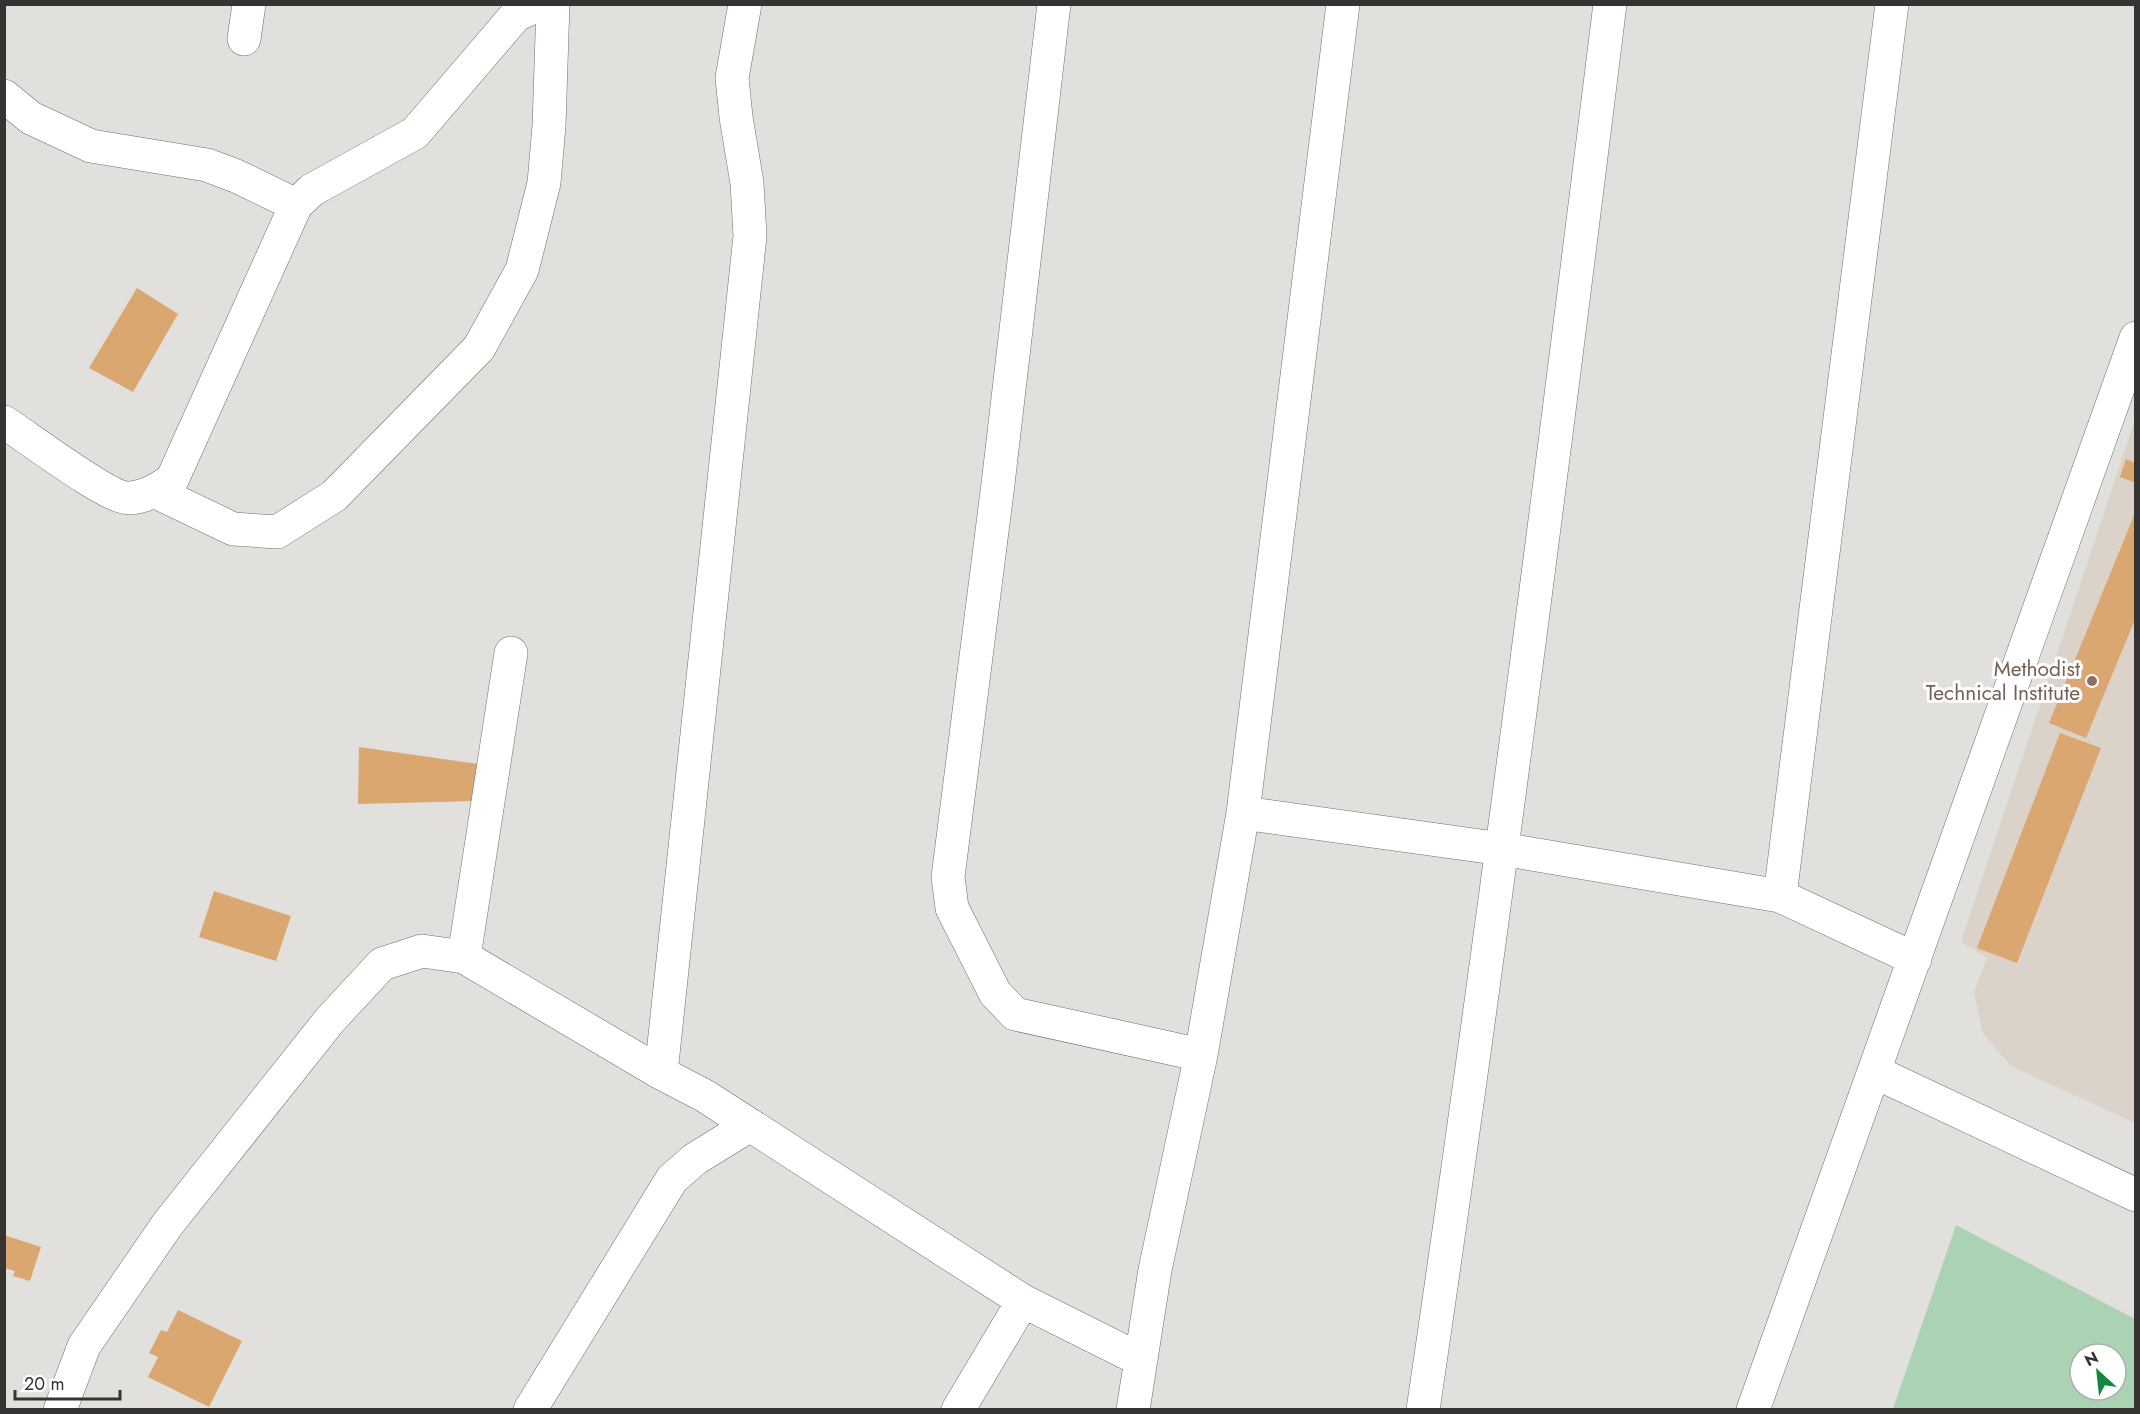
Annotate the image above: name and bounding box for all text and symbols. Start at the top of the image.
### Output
place label: Methodist Technical Institute [1926,654,2080,708]
marker: Methodist Technical Institute [2085,674,2099,688]
north arrow [2068,1342,2128,1402]
text: N [2081,1346,2102,1372]
scale bar [15,1363,120,1401]
text: 20 m [24,1371,64,1397]

